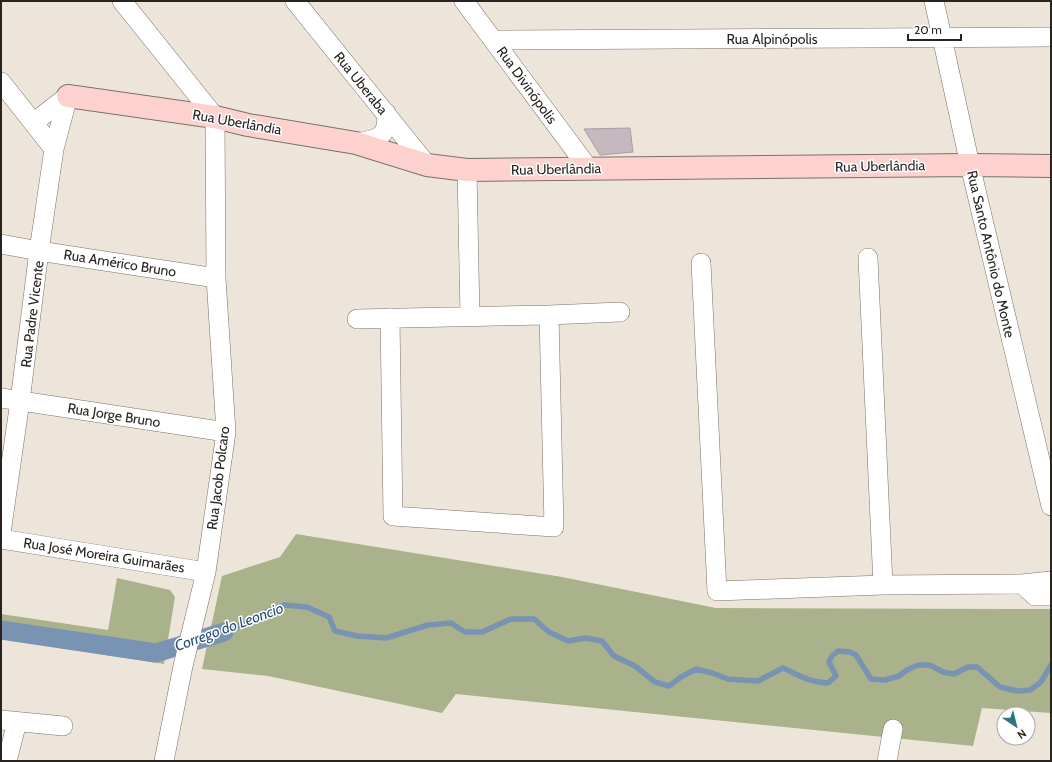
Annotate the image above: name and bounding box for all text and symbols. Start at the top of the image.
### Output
scale bar [908,16,961,42]
text: 20 m [914,22,942,37]
street label: Rua Alpinópolis [726,30,818,48]
street label: Rua Divinópolis [493,43,561,127]
street label: Rua Uberaba [330,48,392,118]
street label: Rua Uberlândia [191,105,283,139]
street label: Rua Uberlândia [835,156,925,176]
street label: Rua Uberlândia [511,159,601,179]
street label: Rua Santo Antônio do Monte [963,169,1019,339]
street label: Rua Américo Bruno [62,245,178,281]
street label: Rua Padre Vicente [17,260,47,368]
street label: Rua Jorge Bruno [66,399,162,431]
street label: Rua Jacob Polcaro [203,425,233,531]
street label: Rua José Moreira Guimarães [22,533,186,577]
water label: Corrego do Leoncio [172,599,286,655]
north arrow [996,706,1036,746]
text: N [1015,726,1029,742]

